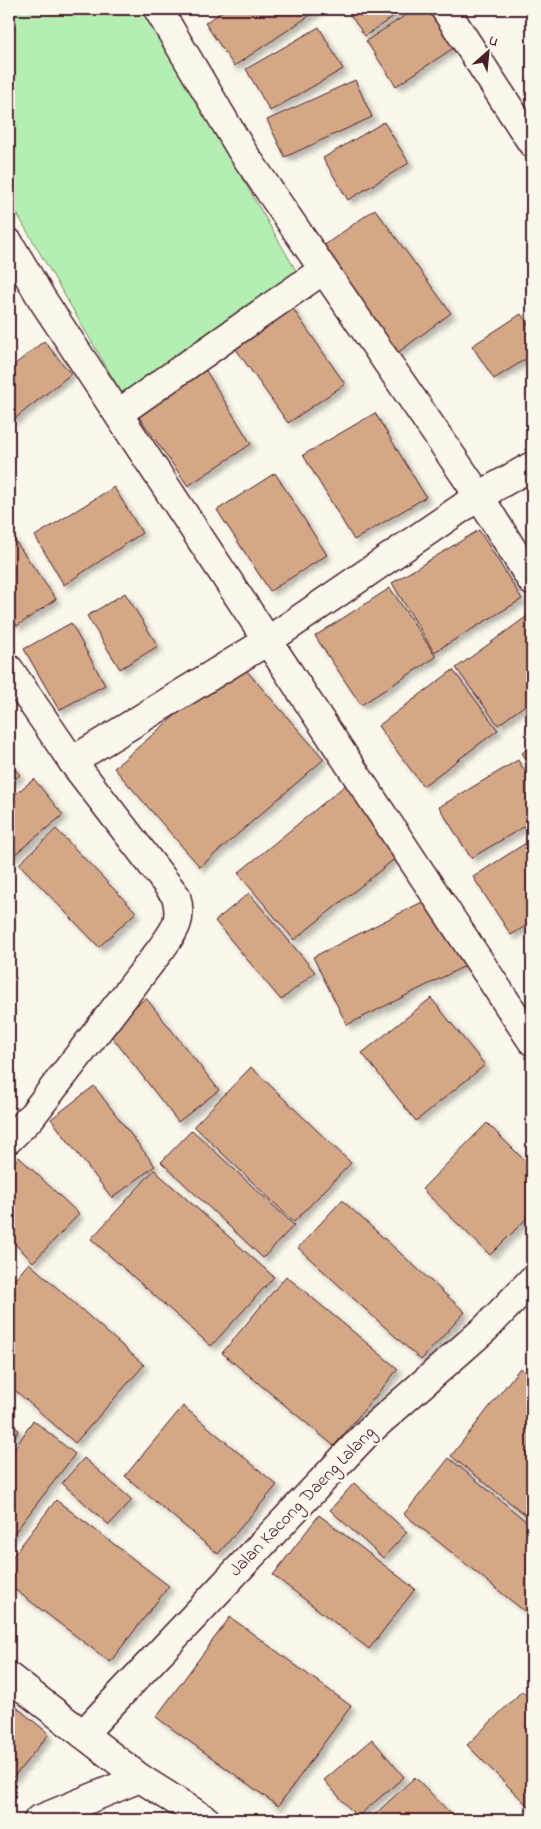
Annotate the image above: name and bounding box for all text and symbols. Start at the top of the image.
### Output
north arrow [464,28,514,78]
text: U [485,30,502,53]
street label: Jalan Kacong Daeng Lalang [224,1421,383,1584]

